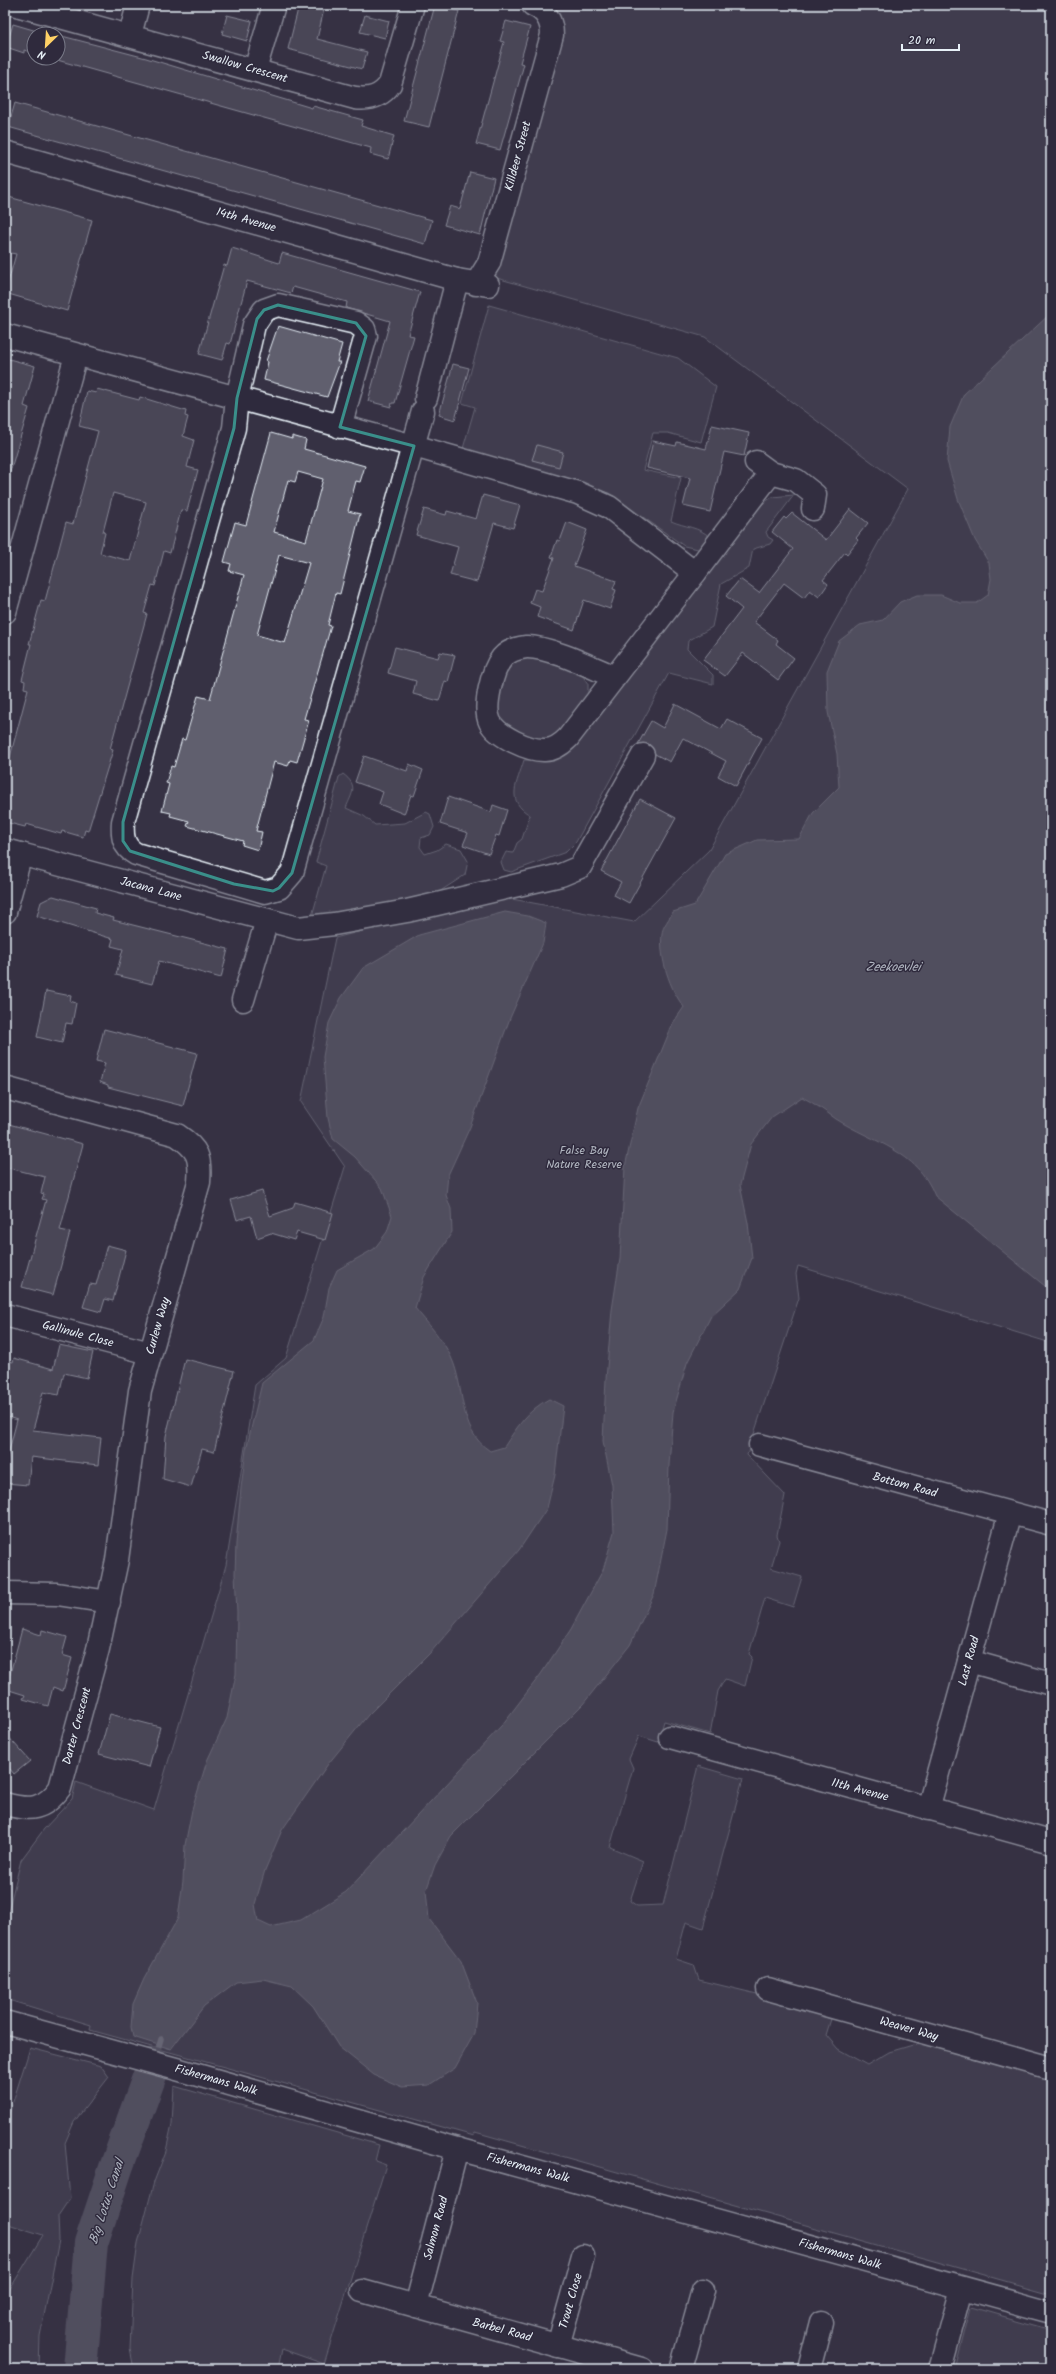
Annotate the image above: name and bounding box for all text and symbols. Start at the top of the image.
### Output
north arrow [26,26,66,66]
scale bar [902,26,959,52]
text: 20 m [908,31,936,50]
text: N [35,45,49,64]
street label: Swallow Crescent [200,46,290,88]
street label: Killdeer Street [500,119,537,193]
street label: 14th Avenue [214,202,279,238]
street label: Jacana Lane [118,872,184,906]
water label: Zeekoevlei [865,957,924,978]
park label: False Bay Nature Reserve [546,1141,622,1174]
street label: Curlew Way [141,1295,175,1357]
street label: Gallinule Close [40,1315,116,1353]
street label: Bottom Road [871,1467,940,1503]
street label: Last Road [953,1633,985,1688]
street label: Darter Crescent [58,1685,97,1767]
street label: 11th Avenue [829,1773,891,1807]
street label: Weaver Way [877,2012,941,2047]
street label: Fishermans Walk [172,2059,260,2101]
street label: Fishermans Walk [484,2148,572,2188]
water label: Big Lotus Canal [83,2154,131,2247]
street label: Salmon Road [418,2193,454,2262]
street label: Fishermans Walk [796,2233,884,2275]
street label: Trout Close [554,2270,588,2331]
street label: Barbel Road [470,2313,535,2347]

